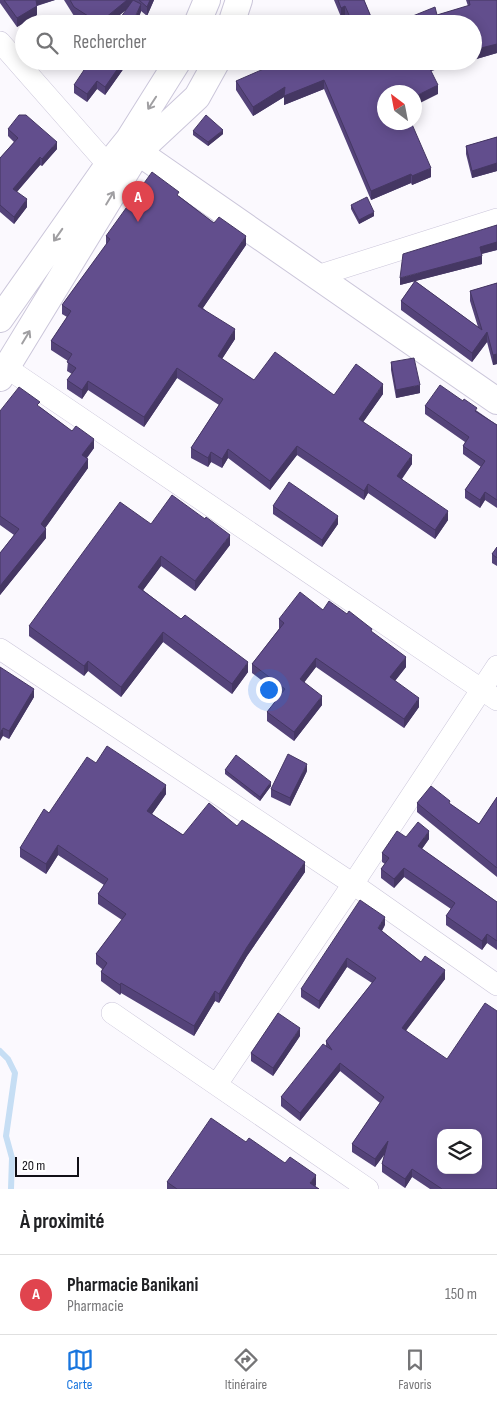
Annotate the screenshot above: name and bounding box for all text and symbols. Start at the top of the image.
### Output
search box [15,15,482,70]
icon: search [33,29,61,57]
text: Rechercher [73,31,147,54]
north arrow [377,85,422,130]
one-way arrow [147,95,157,109]
pin: A [122,181,154,222]
one-way arrow [105,191,115,205]
one-way arrow [53,228,63,242]
one-way arrow [21,330,31,344]
your location [256,677,282,703]
map controls [437,1129,482,1174]
button: layers [437,1129,482,1174]
scale bar [15,1154,79,1177]
text: 20 m [22,1157,45,1174]
text: À proximité [20,1209,105,1234]
text: Pharmacie Banikani [67,1274,198,1297]
text: A [32,1285,40,1304]
text: 150 m [445,1285,477,1304]
text: Pharmacie [67,1297,124,1316]
tab: Carte [66,1346,94,1393]
tab: Itinéraire [225,1346,267,1393]
tab: Favoris [398,1346,431,1393]

